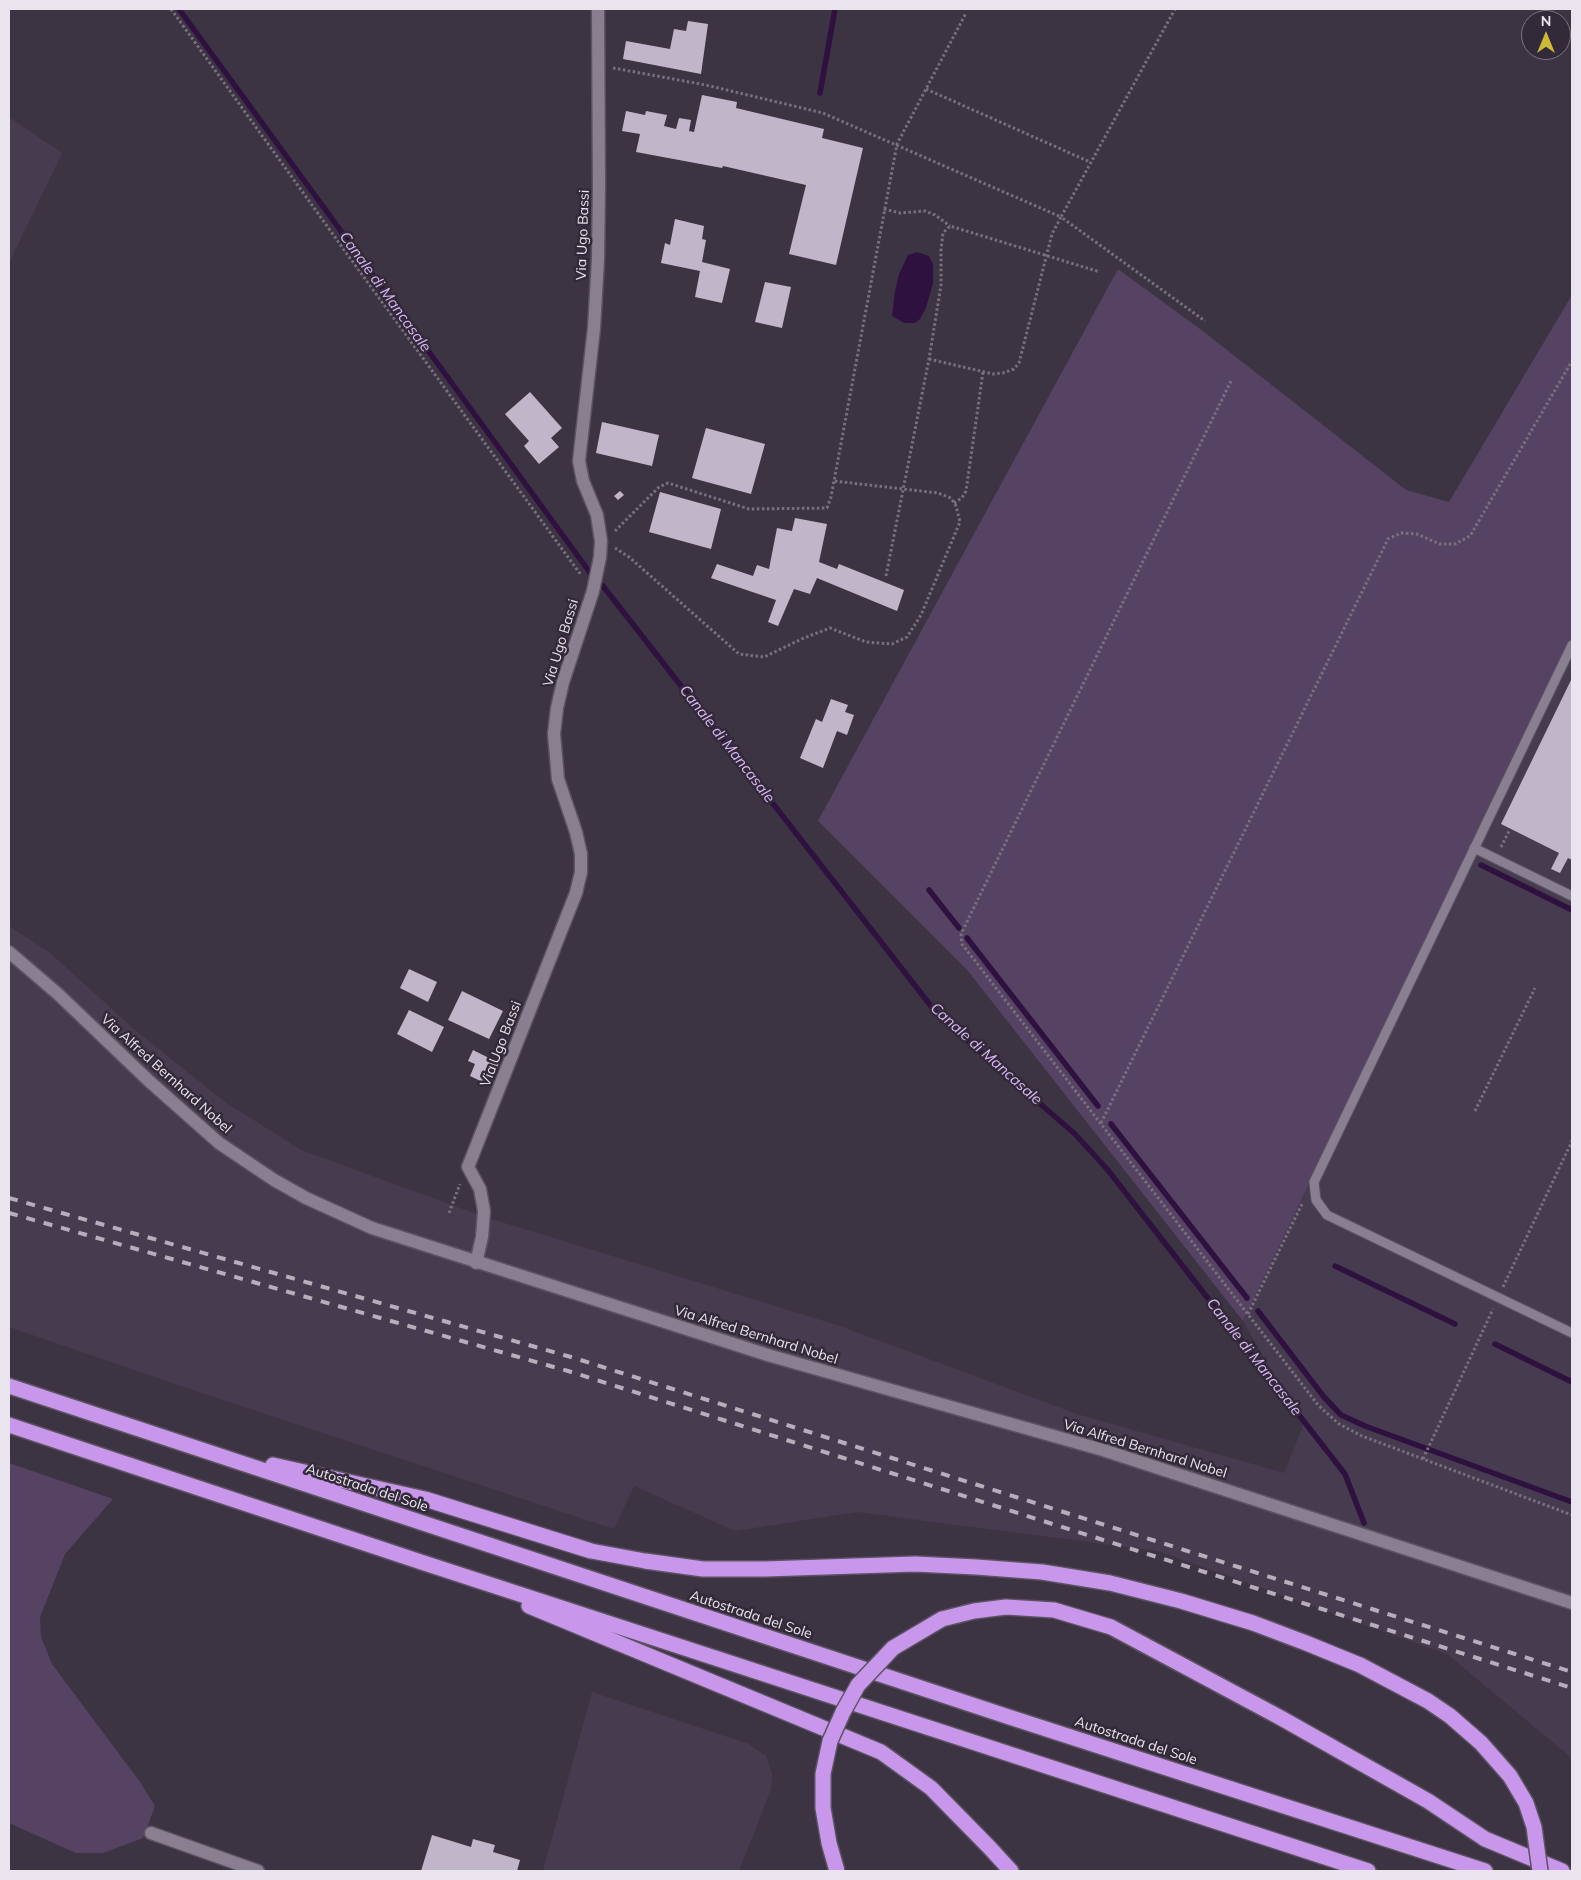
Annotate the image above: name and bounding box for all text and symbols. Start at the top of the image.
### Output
north arrow [1521,10,1571,60]
text: N [1541,12,1551,30]
street label: Via Ugo Bassi [573,189,593,281]
water label: Canale di Mancasale [335,228,435,356]
street label: Via Ugo Bassi [540,597,582,689]
water label: Canale di Mancasale [676,682,778,806]
street label: Via Ugo Bassi [477,999,525,1089]
water label: Canale di Mancasale [926,999,1046,1109]
street label: Via Alfred Bernhard Nobel [97,1011,235,1137]
water label: Canale di Mancasale [1203,1295,1305,1419]
street label: Via Alfred Bernhard Nobel [672,1302,840,1368]
street label: Via Alfred Bernhard Nobel [1061,1416,1229,1482]
street label: Autostrada del Sole [304,1460,430,1516]
street label: Autostrada del Sole [688,1587,814,1643]
street label: Autostrada del Sole [1073,1713,1199,1769]

